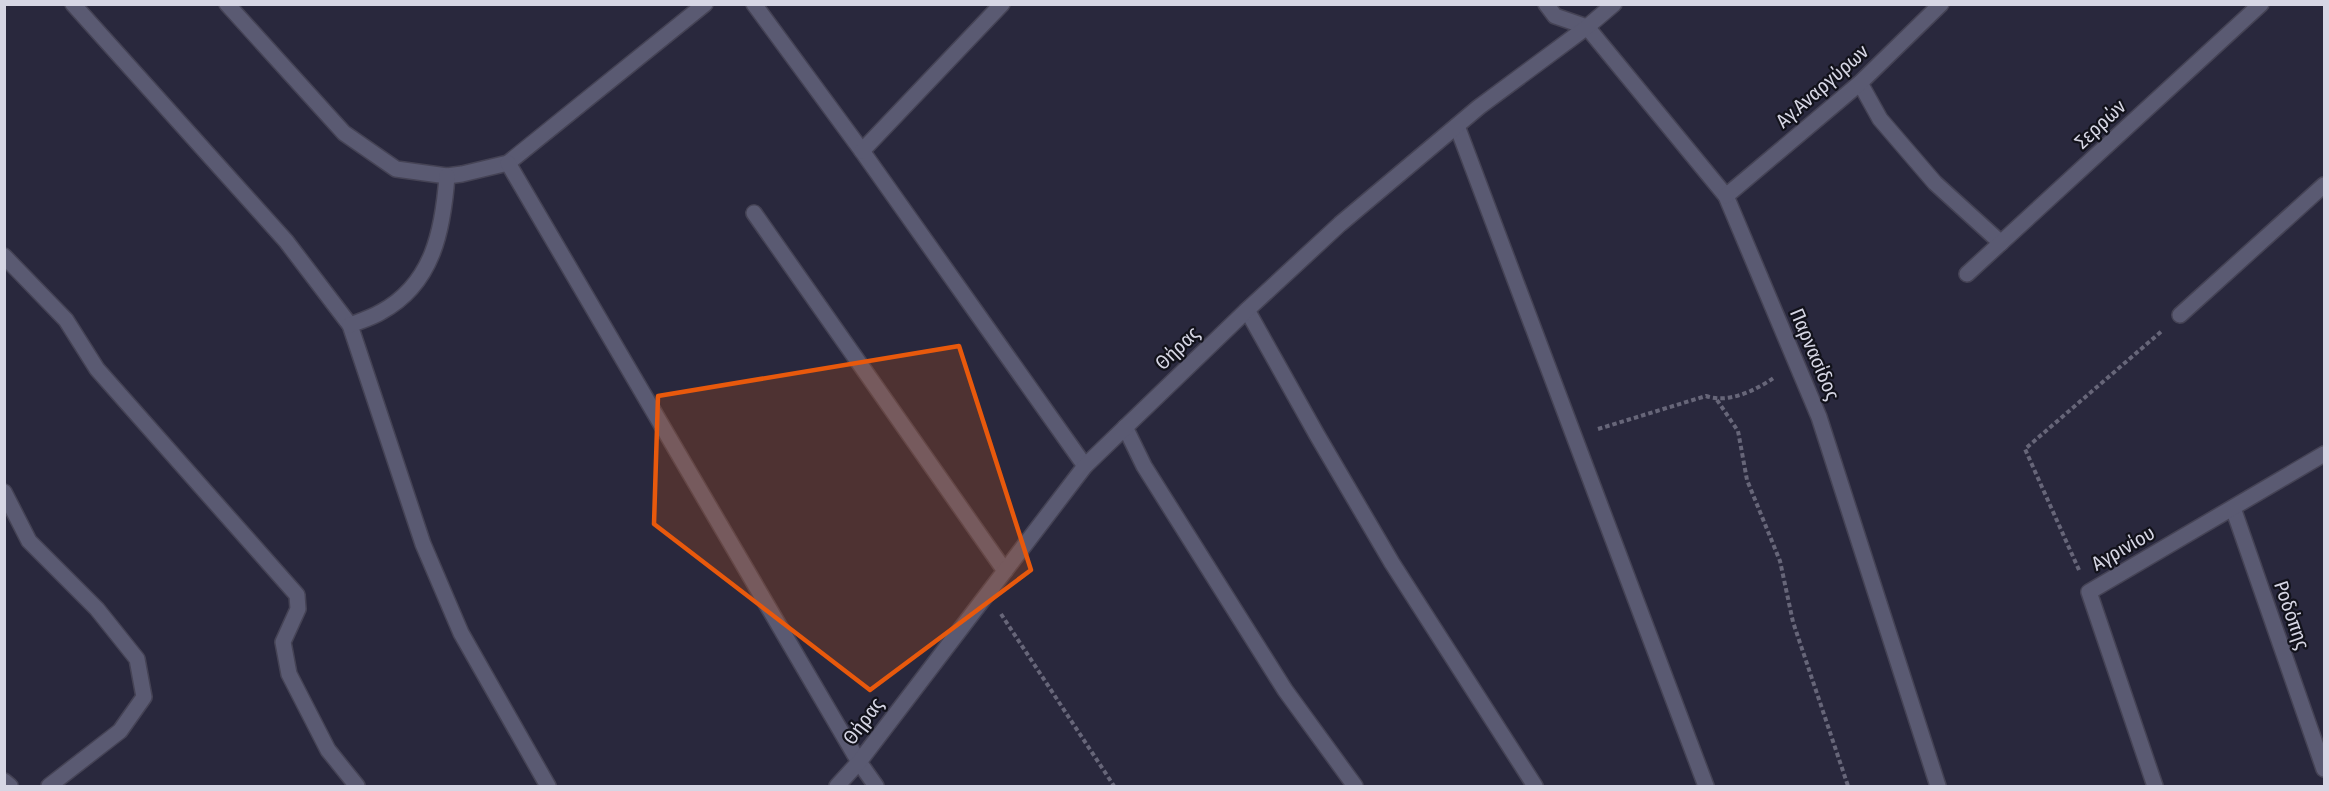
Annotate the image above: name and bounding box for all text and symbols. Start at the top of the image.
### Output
street label: Αγ.Αναργύρων [1771,39,1873,133]
street label: Σερρών [2070,94,2131,154]
street label: Παρνασίδος [1785,304,1845,404]
street label: Θήρας [1150,321,1205,375]
street label: Αγρινίου [2087,520,2159,576]
street label: Ροδόπης [2269,578,2315,653]
street label: Θήρας [838,692,889,749]

